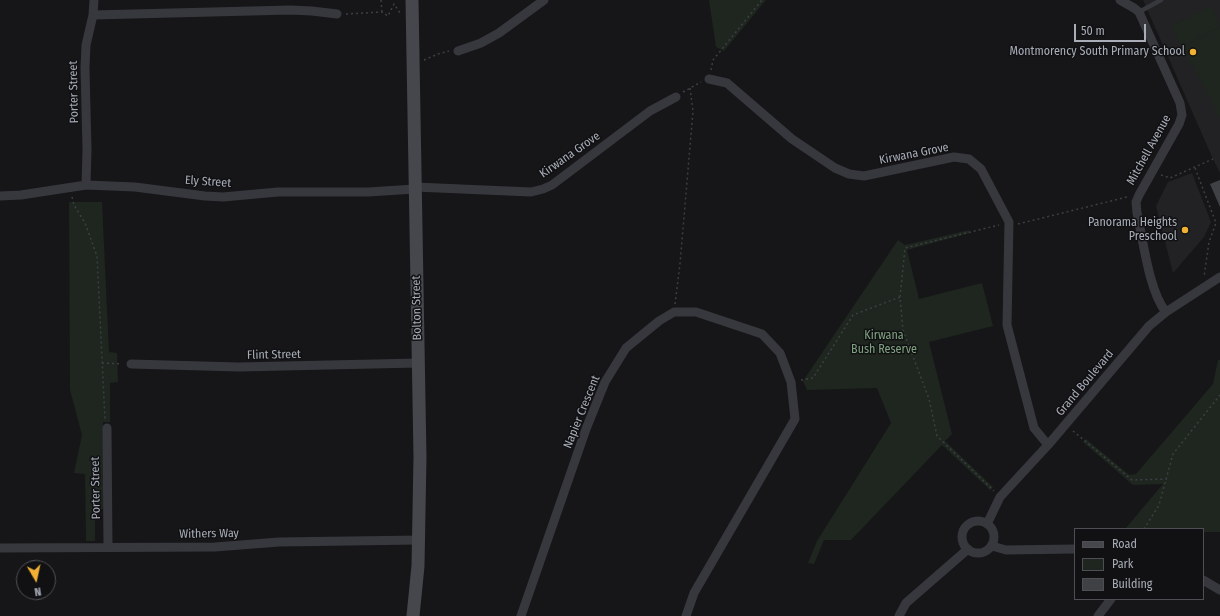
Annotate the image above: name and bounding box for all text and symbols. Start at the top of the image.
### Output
scale bar [1076,16,1148,42]
text: 50 m [1081,24,1105,38]
place label: Montmorency South Primary School [1009,45,1185,59]
marker: Montmorency South Primary School [1188,47,1198,57]
street label: Porter Street [66,61,82,123]
street label: Mitchell Avenue [1124,112,1174,188]
street label: Kirwana Grove [537,129,603,181]
street label: Kirwana Grove [878,140,950,168]
street label: Ely Street [184,173,232,191]
place label: Panorama Heights Preschool [1088,216,1177,244]
marker: Panorama Heights Preschool [1180,225,1190,235]
street label: Bolton Street [409,276,425,340]
park label: Kirwana Bush Reserve [851,329,917,357]
street label: Flint Street [247,347,301,363]
street label: Grand Boulevard [1053,347,1117,419]
street label: Napier Crescent [561,373,603,451]
street label: Porter Street [88,457,104,519]
street label: Withers Way [179,526,239,542]
legend [1074,528,1204,600]
text: Road [1112,537,1137,551]
text: Park [1112,557,1133,571]
north arrow [16,560,56,600]
text: Building [1112,577,1152,591]
text: N [34,584,42,598]

